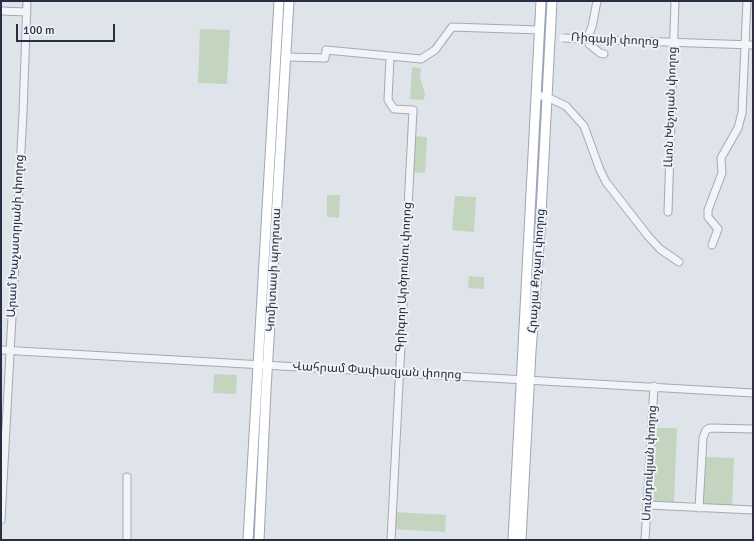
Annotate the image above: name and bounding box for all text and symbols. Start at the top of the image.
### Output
scale bar [18,16,117,42]
text: 100 m [23,23,55,38]
street label: Ռիգայի փողոց [571,31,659,49]
street label: Լևոն Խեչոյան փողոց [662,46,680,168]
street label: Արամ Խաչատրյանի փողոց [5,154,27,318]
street label: Գրիգոր Արծրունու փողոց [393,201,415,353]
street label: Կոմիտասի պողոտա [264,208,284,332]
street label: Հրաչյա Քոչար փողոց [525,208,549,334]
street label: Վահրամ Փափազյան փողոց [292,359,462,383]
street label: Սունդուկյան փողոց [640,405,660,521]

